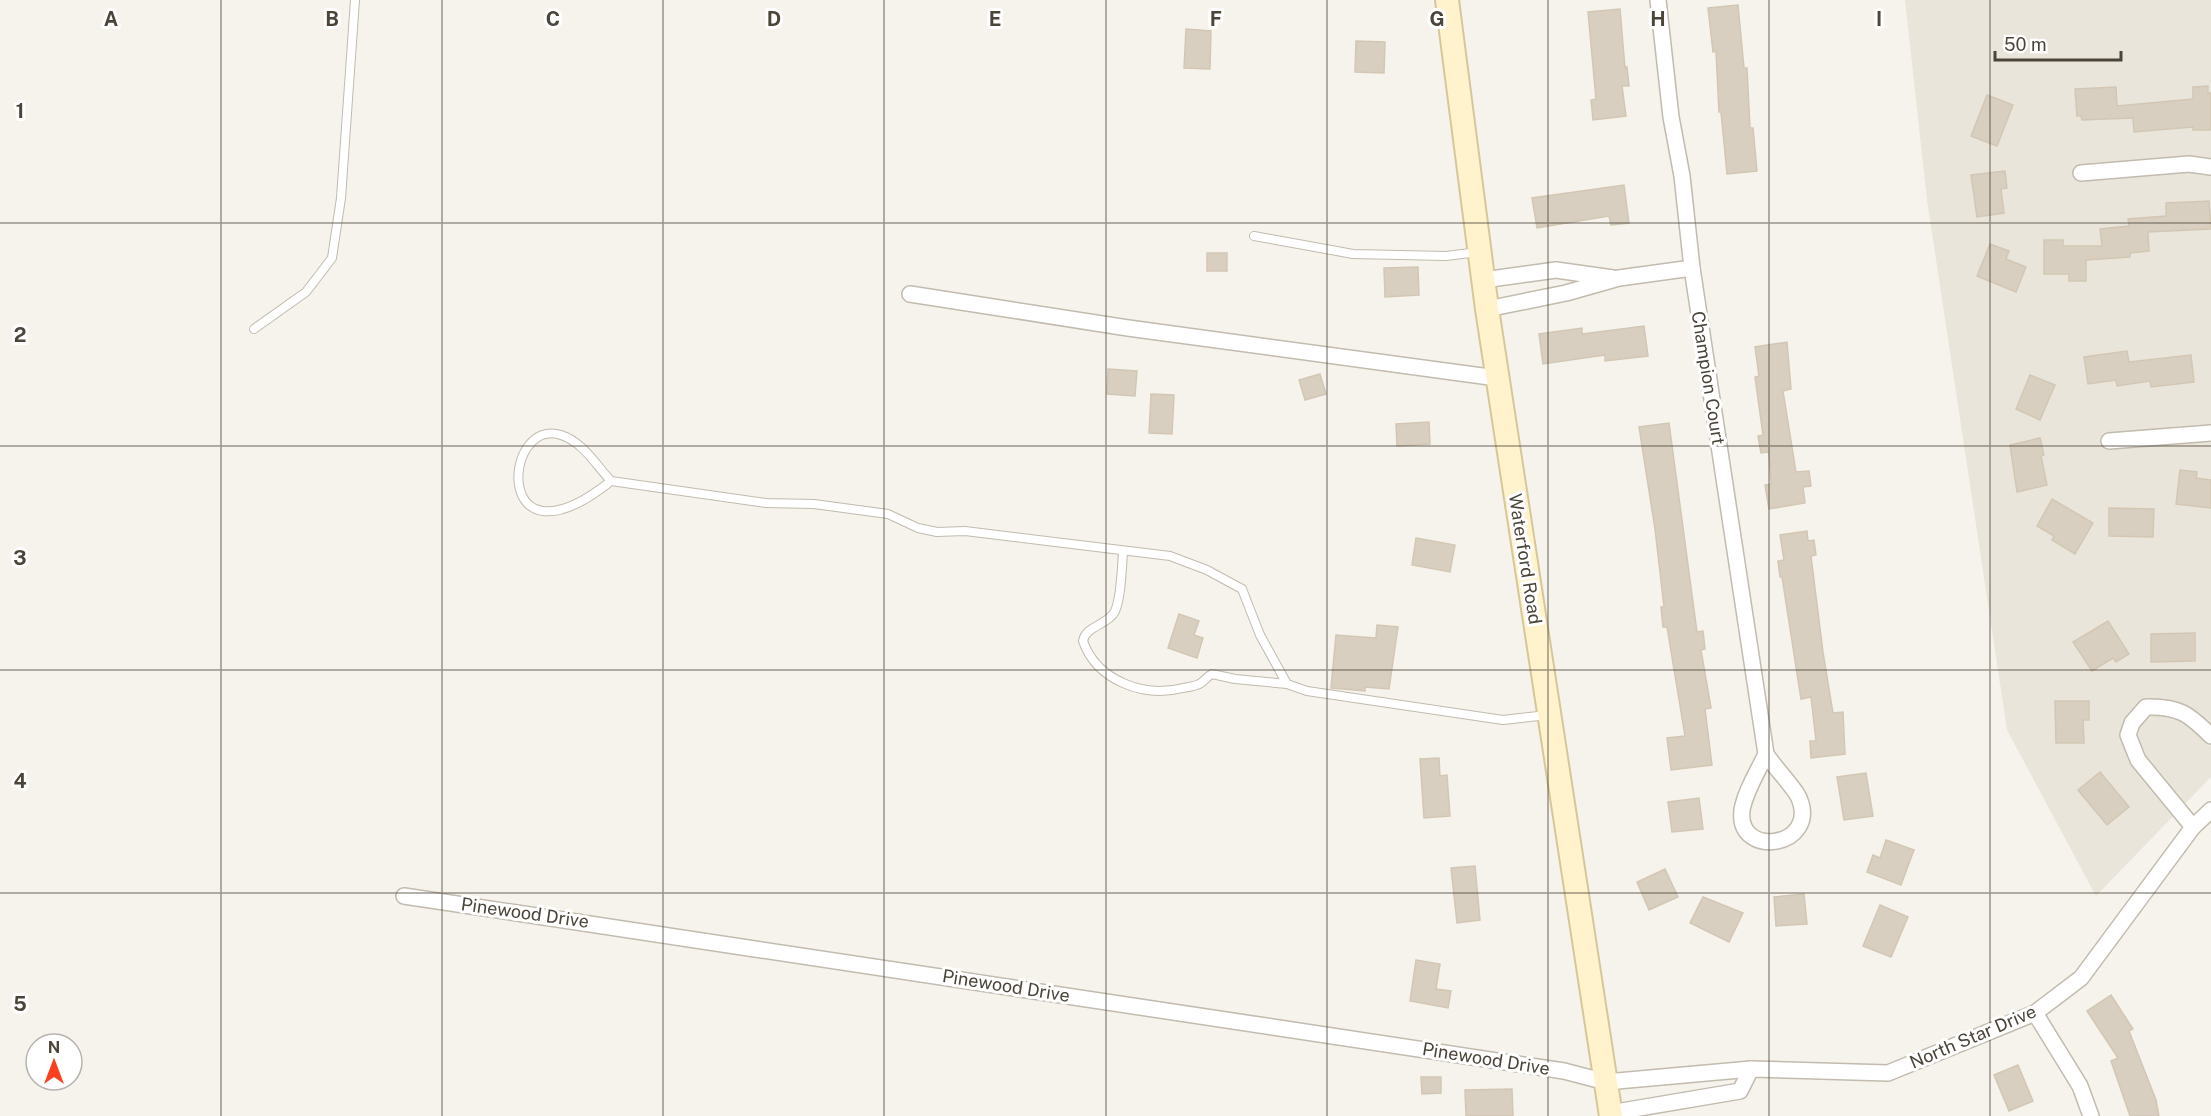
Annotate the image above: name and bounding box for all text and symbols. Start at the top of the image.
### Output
text: A [104,7,118,31]
text: B [325,7,339,31]
text: C [546,7,560,31]
text: D [767,7,781,31]
text: E [989,7,1001,31]
text: F [1210,7,1222,31]
text: G [1429,7,1445,31]
text: H [1650,7,1666,31]
text: I [1876,7,1882,31]
scale bar [1995,24,2121,62]
text: 50 m [2004,34,2047,55]
text: 1 [16,99,24,123]
street label: Champion Court [1688,309,1729,446]
text: 2 [14,323,26,347]
street label: Waterford Road [1505,492,1546,626]
text: 3 [13,546,27,570]
text: 4 [13,769,27,793]
street label: Pinewood Drive [460,893,590,932]
street label: Pinewood Drive [941,965,1071,1006]
text: 5 [13,992,27,1016]
street label: North Star Drive [1906,1000,2039,1073]
north arrow [24,1032,84,1092]
text: N [48,1038,60,1057]
street label: Pinewood Drive [1421,1038,1551,1079]

